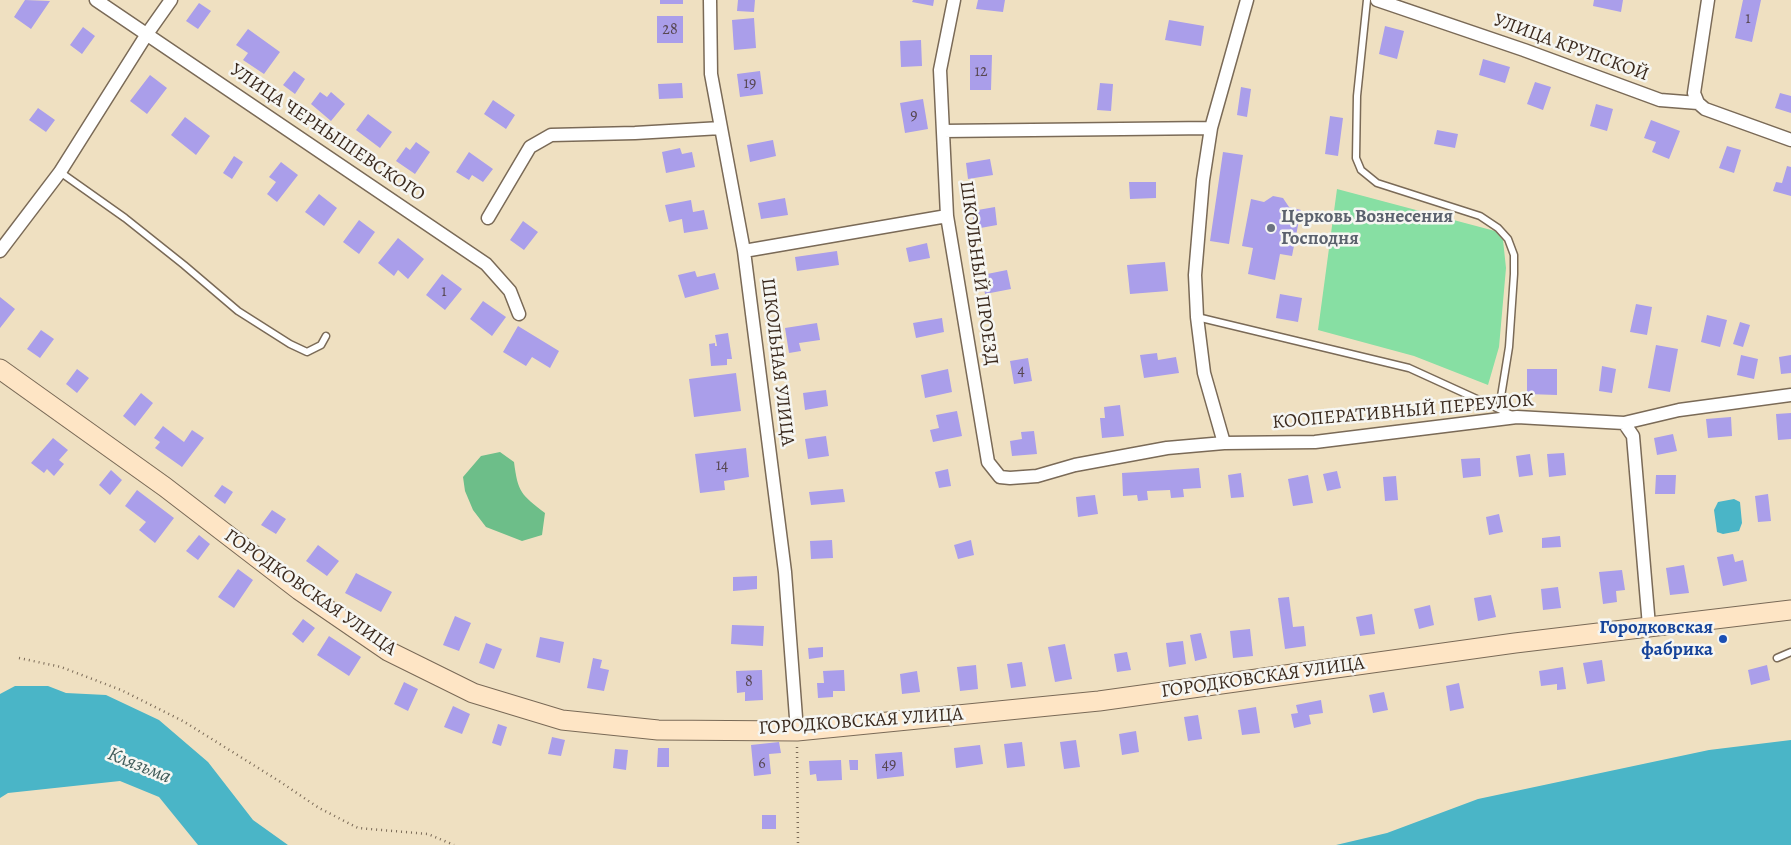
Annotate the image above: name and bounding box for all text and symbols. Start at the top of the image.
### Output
street label: УЛИЦА КРУПСКОЙ [1490,9,1652,87]
house number: 1 [1745,9,1751,29]
house number: 28 [662,20,678,40]
street label: УЛИЦА ЧЕРНЫШЕВСКОГО [225,59,429,207]
house number: 12 [974,62,988,82]
house number: 19 [744,74,756,94]
house number: 9 [910,106,918,126]
street label: ШКОЛЬНЫЙ ПРОЕЗД [954,179,1002,367]
place label: Церковь Вознесения Господня [1281,206,1453,250]
marker: Церковь Вознесения Господня [1265,222,1277,234]
street label: ШКОЛЬНАЯ УЛИЦА [755,276,799,448]
house number: 1 [441,282,447,302]
house number: 4 [1017,361,1025,381]
street label: КООПЕРАТИВНЫЙ ПЕРЕУЛОК [1271,389,1535,435]
house number: 14 [716,456,728,476]
street label: ГОРОДКОВСКАЯ УЛИЦА [219,525,401,661]
place label: Городковская фабрика [1599,617,1713,661]
marker: Городковская фабрика [1717,633,1729,645]
street label: ГОРОДКОВСКАЯ УЛИЦА [1160,652,1366,704]
house number: 8 [745,672,753,692]
street label: ГОРОДКОВСКАЯ УЛИЦА [758,703,964,741]
water label: Клязьма [104,742,174,790]
house number: 6 [758,754,766,774]
house number: 49 [882,755,896,775]

